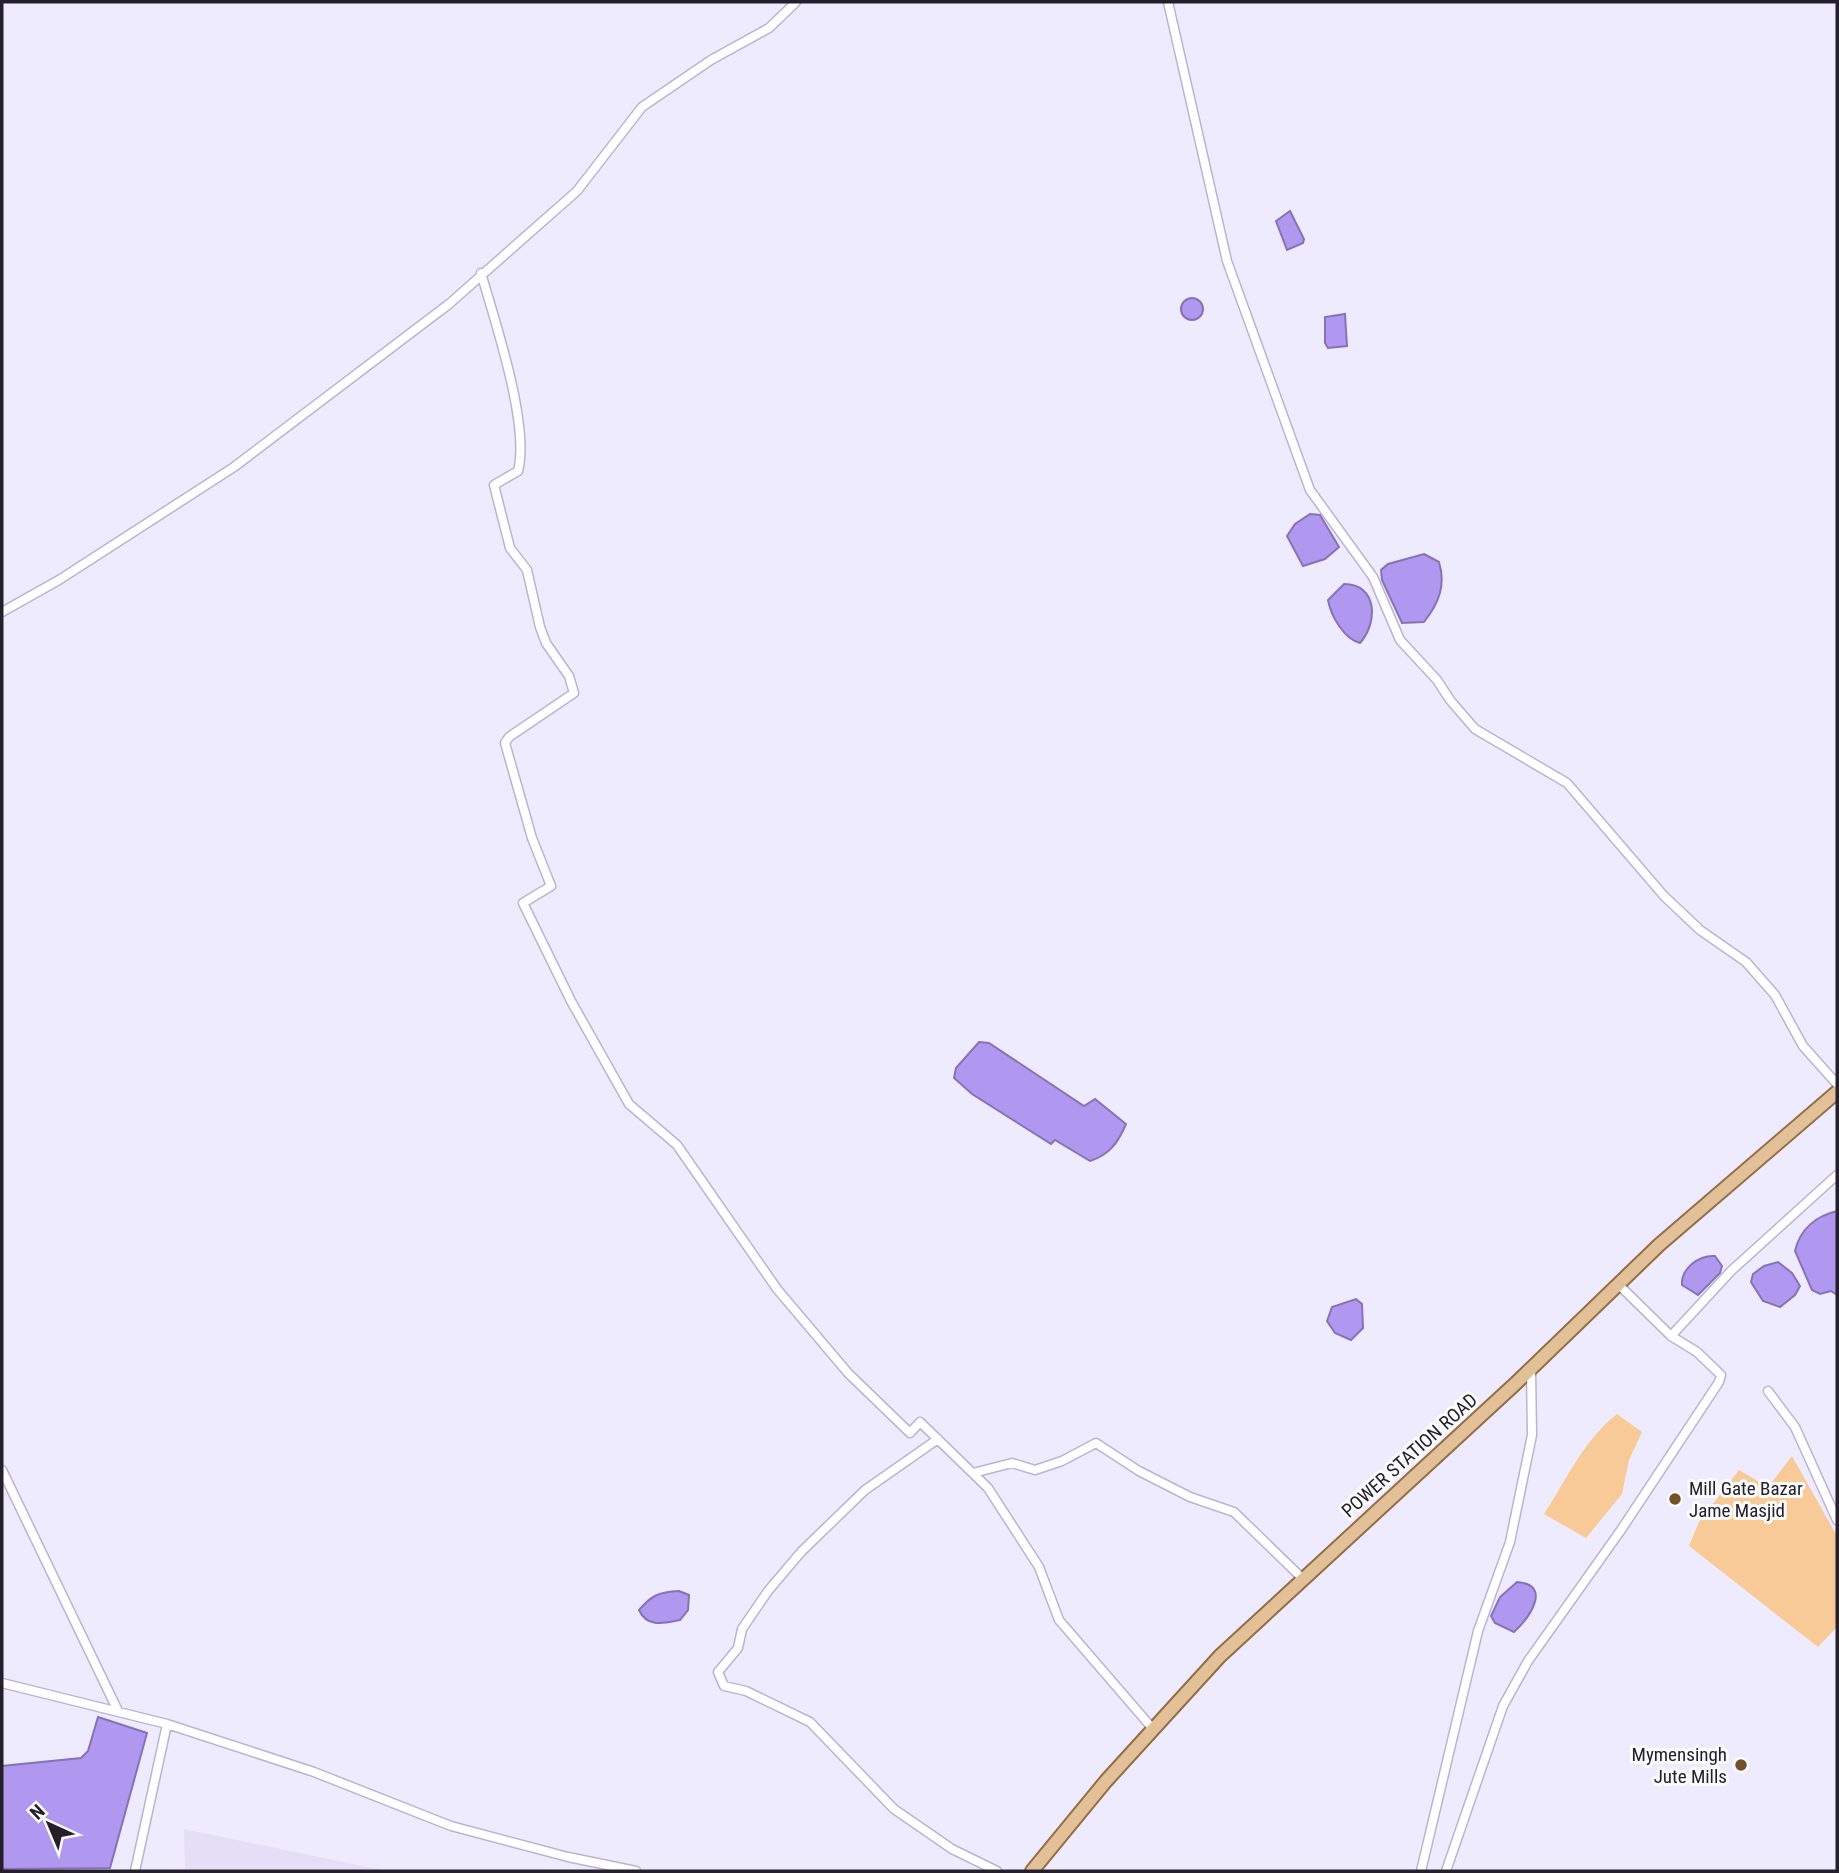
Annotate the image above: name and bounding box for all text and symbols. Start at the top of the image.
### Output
street label: POWER STATION ROAD [1337,1388,1482,1522]
place label: Mill Gate Bazar Jame Masjid [1689,1477,1803,1522]
marker: Mill Gate Bazar Jame Masjid [1667,1491,1683,1507]
place label: Mymensingh Jute Mills [1632,1743,1727,1788]
marker: Mymensingh Jute Mills [1733,1757,1749,1773]
north arrow [14,1789,84,1859]
text: N [25,1800,50,1824]

